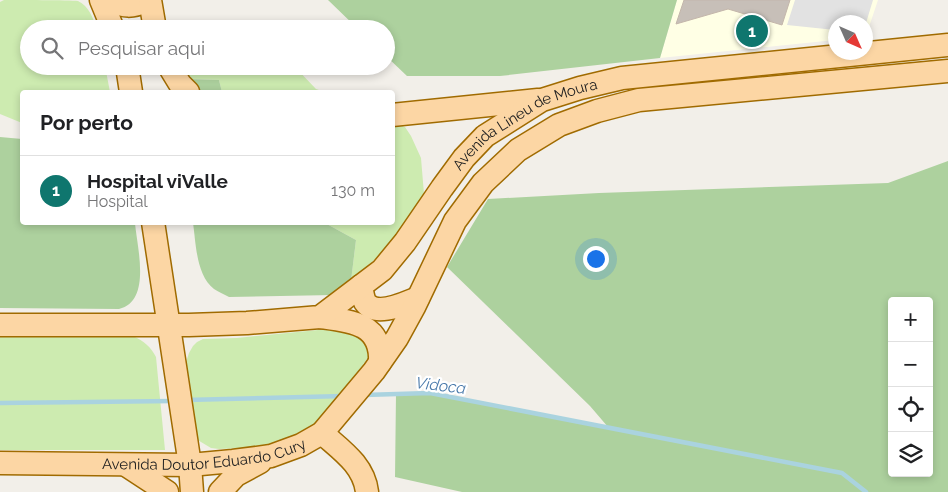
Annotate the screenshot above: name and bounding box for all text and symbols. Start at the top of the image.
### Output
pin: 1 [736,12,768,50]
north arrow [828,15,873,60]
search box [20,20,395,75]
icon: search [38,34,66,62]
text: Pesquisar aqui [78,37,205,59]
street label: Avenida Lineu de Moura [449,75,599,174]
text: Por perto [40,110,133,135]
text: Hospital viValle [87,170,228,192]
text: 1 [52,181,60,200]
text: 130 m [331,181,375,200]
text: Hospital [87,192,148,211]
your location [583,246,609,272]
map controls [888,297,933,477]
button: + [888,297,933,342]
button: − [888,342,933,387]
water label: Vidoca [415,373,468,398]
button: locate [888,387,933,432]
button: layers [888,432,933,477]
street label: Avenida Doutor Eduardo Cury [102,435,309,474]

